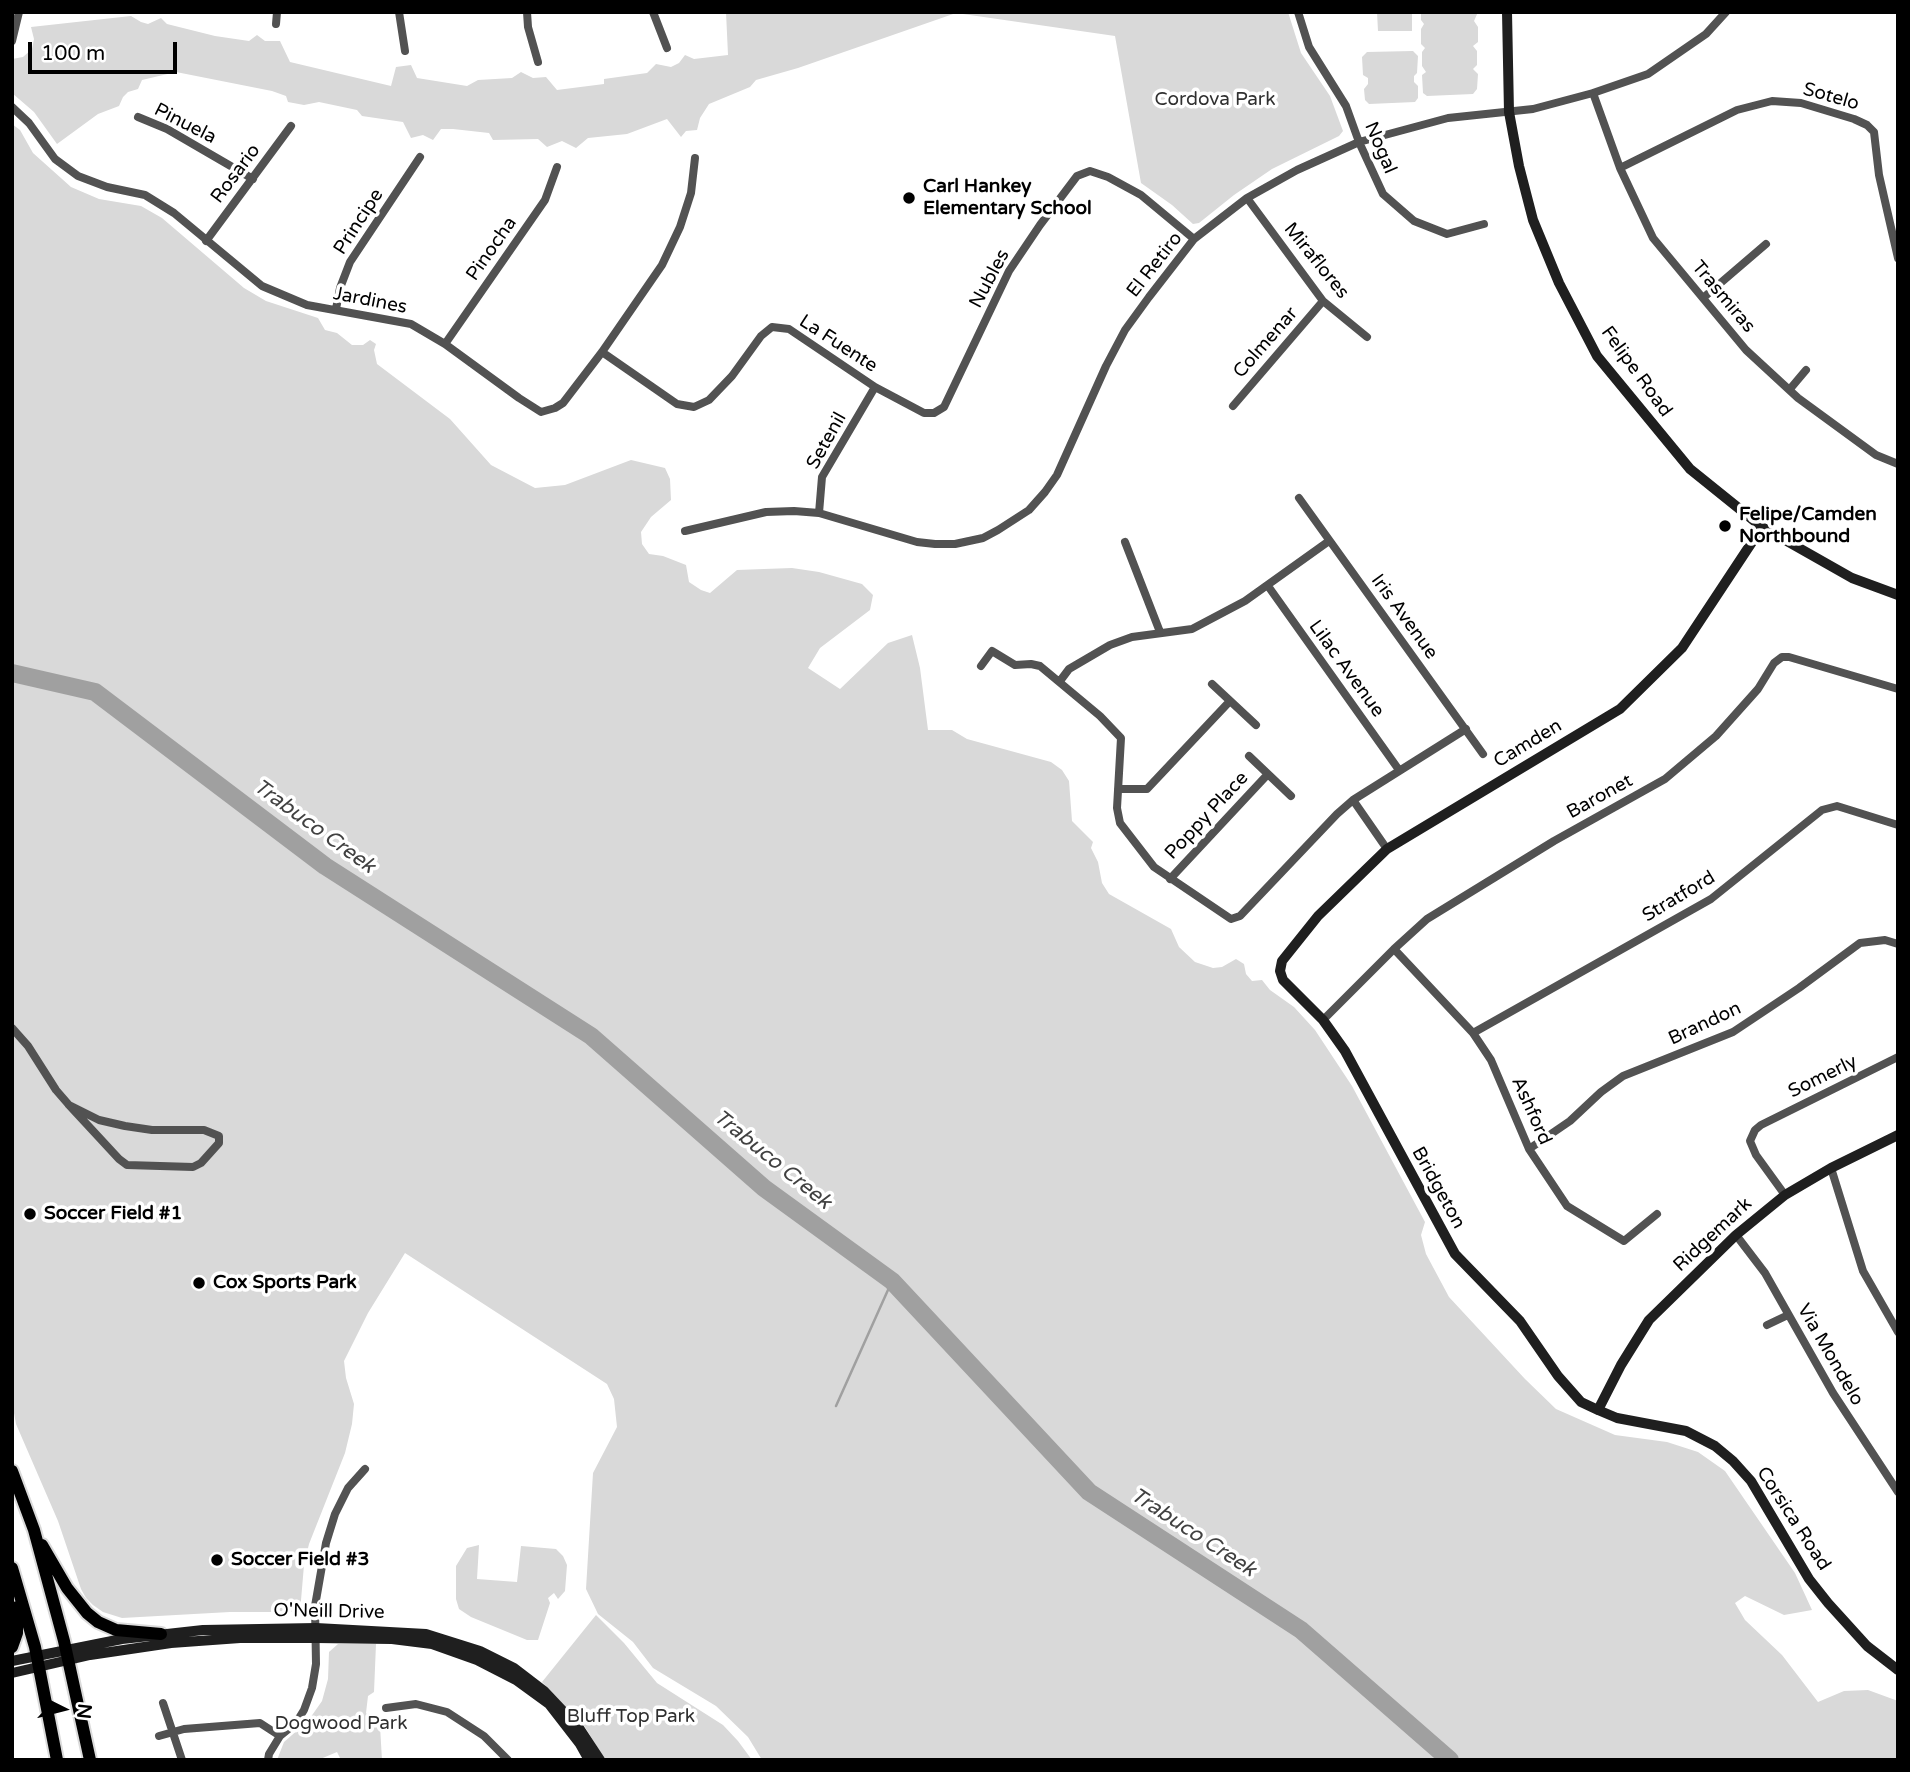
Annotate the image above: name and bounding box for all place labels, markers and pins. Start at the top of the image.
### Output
place label: Carl Hankey Elementary School [923,176,1092,220]
marker: Carl Hankey Elementary School [901,190,917,206]
place label: Felipe/Camden Northbound [1739,504,1877,548]
marker: Felipe/Camden Northbound [1717,518,1733,534]
place label: Soccer Field #1 [44,1203,182,1225]
marker: Soccer Field #1 [22,1206,38,1222]
place label: Cox Sports Park [213,1272,357,1294]
marker: Cox Sports Park [191,1275,207,1291]
place label: Soccer Field #3 [231,1549,369,1571]
marker: Soccer Field #3 [209,1552,225,1568]

